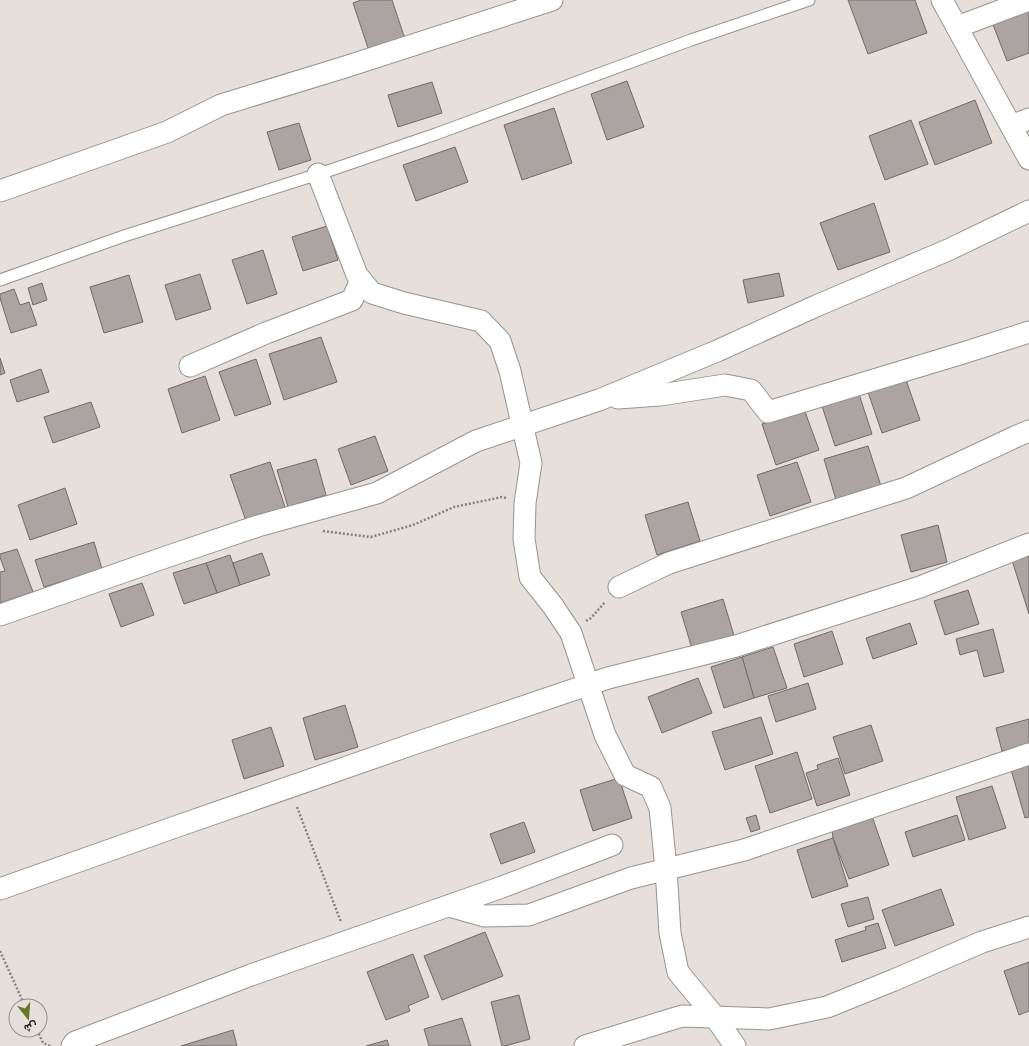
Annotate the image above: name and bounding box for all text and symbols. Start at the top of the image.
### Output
north arrow [8,998,48,1038]
text: ش [22,1018,39,1036]

